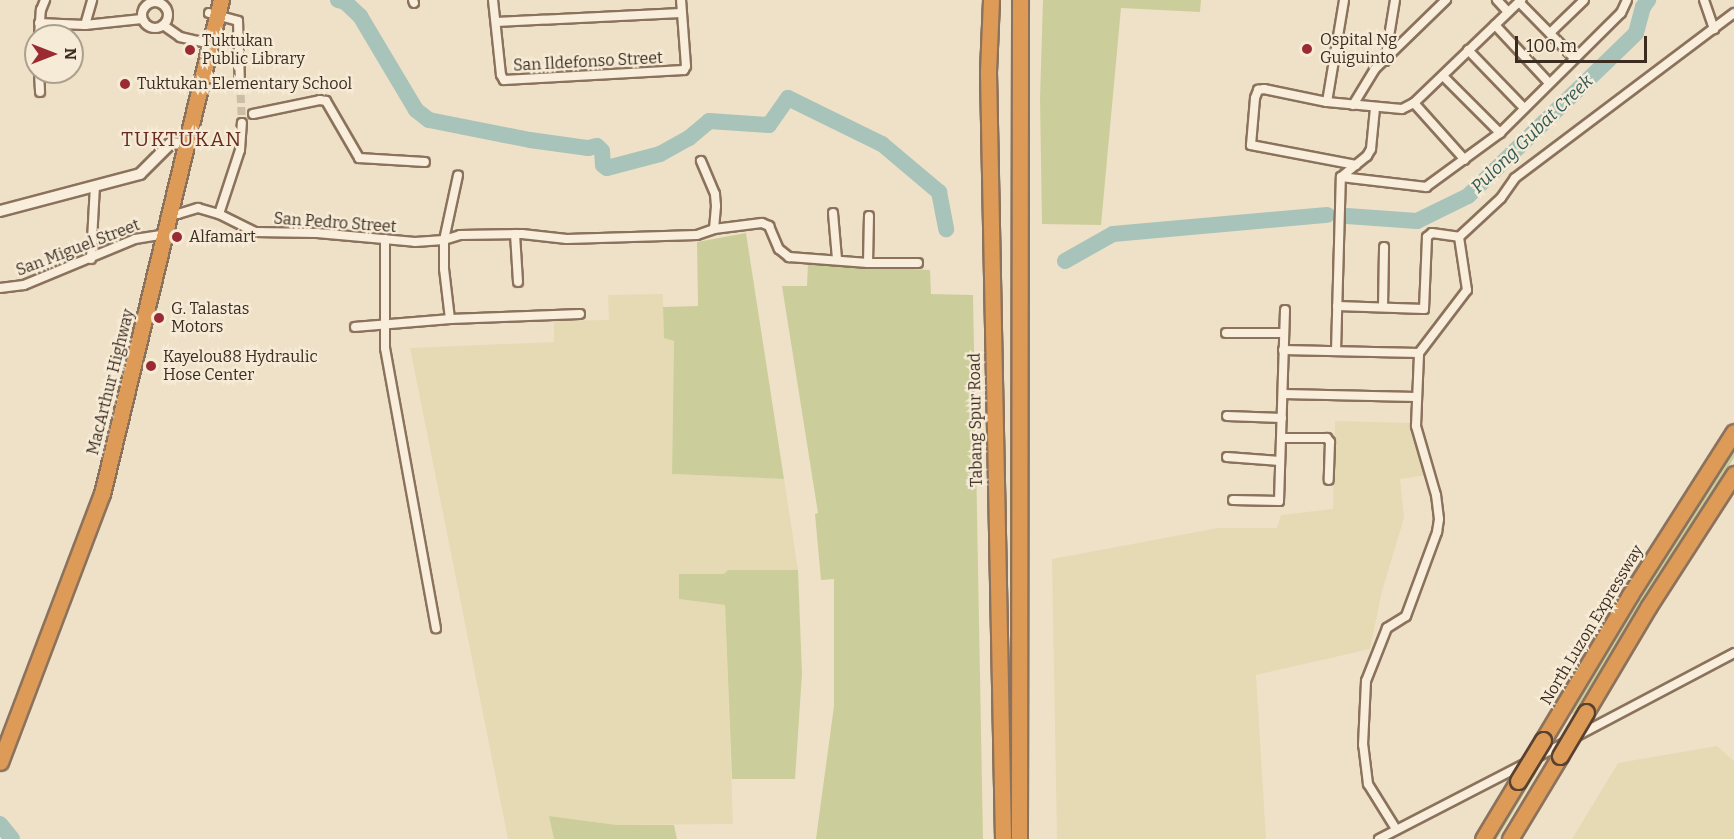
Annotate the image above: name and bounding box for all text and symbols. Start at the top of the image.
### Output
north arrow [24,24,84,84]
scale bar [1518,24,1650,62]
place label: Ospital Ng Guiguinto [1320,30,1397,68]
place label: Tuktukan Public Library [202,31,305,69]
text: 100 m [1526,35,1577,57]
marker: Ospital Ng Guiguinto [1298,40,1316,58]
marker: Tuktukan Public Library [183,43,197,57]
text: N [61,48,80,60]
street label: San Ildefonso Street [513,48,663,76]
water label: Pulong Gubat Creek [1467,70,1597,198]
place label: Tuktukan Elementary School [137,74,352,94]
marker: Tuktukan Elementary School [118,77,132,91]
district label: TUKTUKAN [121,127,243,151]
street label: San Pedro Street [273,209,397,237]
street label: San Miguel Street [13,216,143,280]
place label: Alfamart [189,227,256,247]
marker: Alfamart [170,230,184,244]
place label: G. Talastas Motors [171,299,249,337]
street label: MacArthur Highway [84,307,138,457]
marker: G. Talastas Motors [152,311,166,325]
place label: Kayelou88 Hydraulic Hose Center [163,347,318,385]
street label: Tabang Spur Road [965,353,987,487]
marker: Kayelou88 Hydraulic Hose Center [144,359,158,373]
street label: North Luzon Expressway [1537,541,1647,709]

